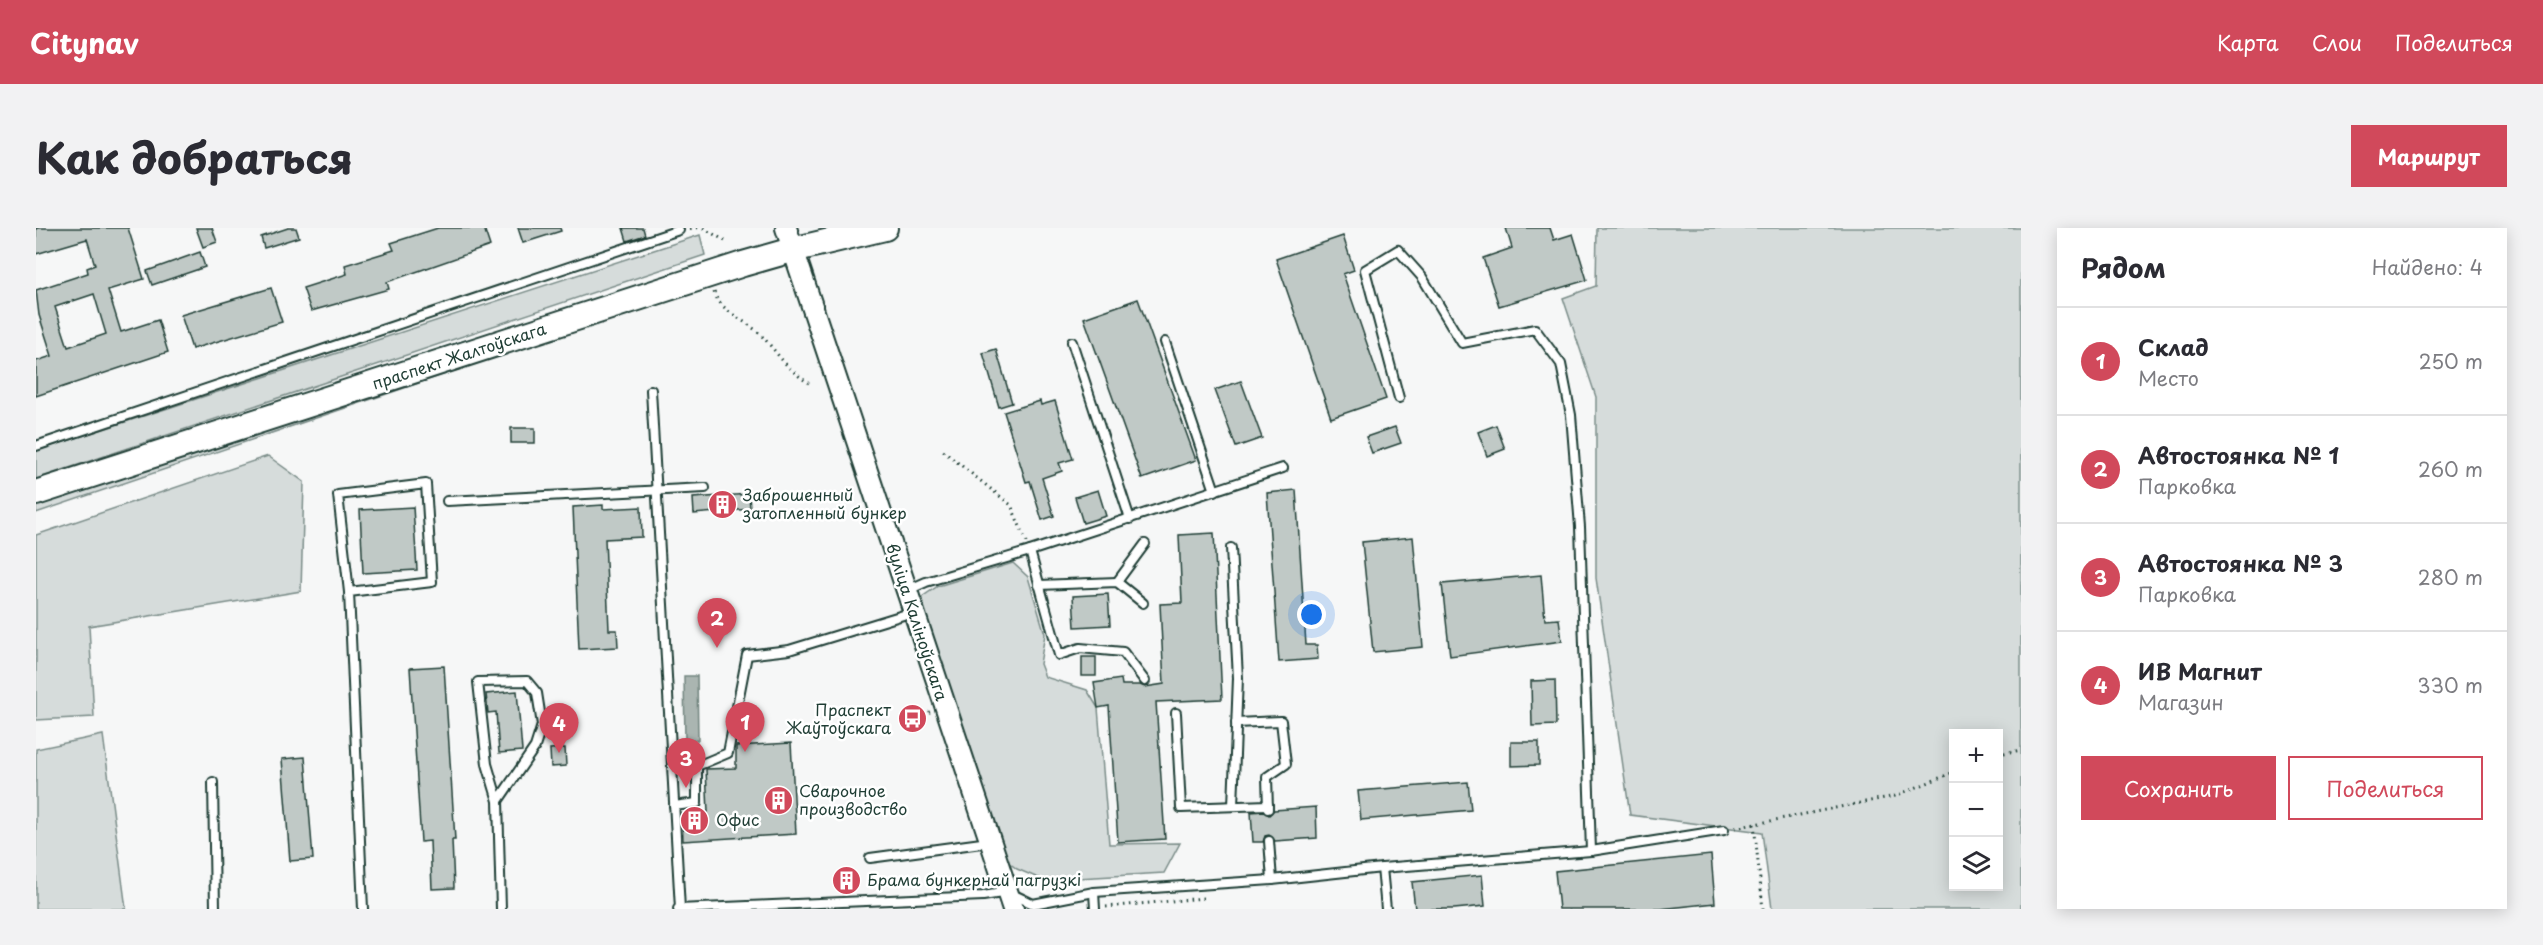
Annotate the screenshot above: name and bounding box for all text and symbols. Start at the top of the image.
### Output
text: Citynav [30,21,139,64]
text: Карта [2217,26,2279,58]
text: Слои [2312,26,2362,58]
text: Поделиться [2395,26,2513,58]
text: Как добраться [36,125,353,188]
button: Маршрут [2351,125,2507,187]
text: Рядом [2081,248,2166,287]
text: Найдено: 4 [2372,252,2483,282]
street label: праспект Жалтоўскага [369,316,549,395]
text: Склад [2138,330,2209,363]
text: 1 [2096,346,2105,376]
text: 250 m [2419,346,2483,376]
text: Место [2138,363,2199,393]
text: Автостоянка № 1 [2138,438,2339,471]
text: 2 [2093,454,2108,484]
text: 260 m [2418,454,2483,484]
text: Парковка [2138,471,2236,501]
place label: Заброшенный затопленный бункер [742,482,907,524]
building icon: Заброшенный затопленный бункер [706,488,738,520]
street label: вуліца Каліноўскага [881,540,955,704]
text: Автостоянка № 3 [2138,546,2343,579]
text: 3 [2094,562,2107,592]
text: 280 m [2418,562,2483,592]
text: Парковка [2138,579,2236,609]
pin: 2 [698,598,736,648]
your location [1297,600,1326,629]
text: ИВ Магнит [2138,654,2261,687]
text: 4 [2094,670,2107,700]
text: 330 m [2417,670,2483,700]
text: Магазин [2138,687,2224,717]
place label: Праспект Жаўтоўскага [785,697,891,739]
pin: 1 [726,702,764,752]
bus stop icon: Праспект Жаўтоўскага [896,703,928,735]
pin: 4 [540,704,578,753]
map controls [1949,729,2003,891]
button: + [1949,729,2003,783]
pin: 3 [666,738,706,788]
button: Сохранить [2081,756,2276,820]
button: Поделиться [2288,756,2483,820]
place label: Сварочное производство [799,778,907,820]
button: − [1949,783,2003,837]
building icon: Сварочное производство [762,784,794,816]
building icon: Офис [679,804,711,836]
place label: Офис [716,807,759,831]
button: layers [1949,837,2003,891]
building icon: Брама бункернай пагрузкі [830,864,862,896]
place label: Брама бункернай пагрузкі [867,867,1081,891]

